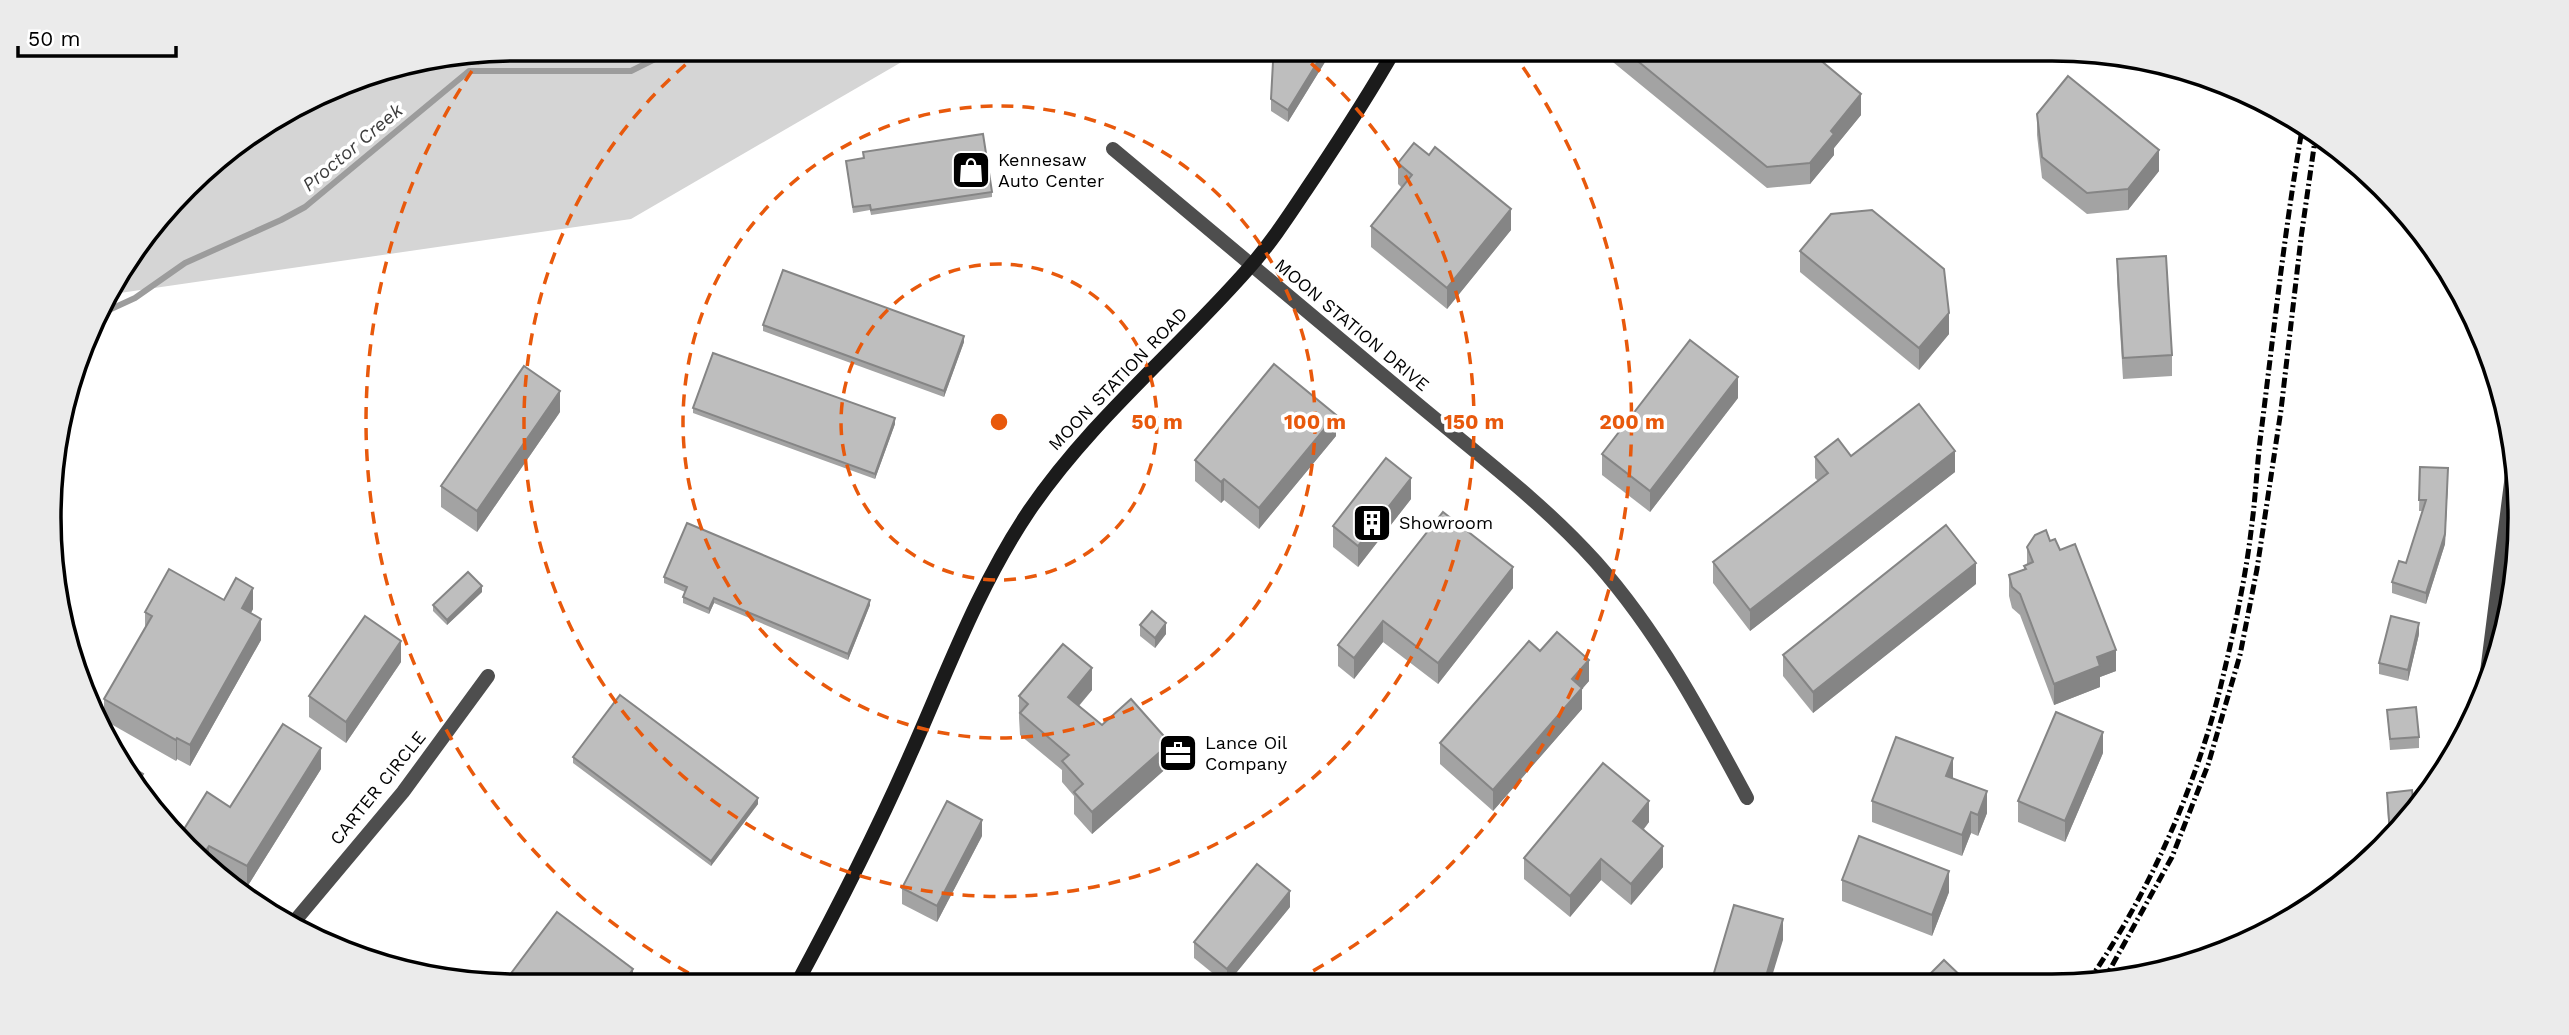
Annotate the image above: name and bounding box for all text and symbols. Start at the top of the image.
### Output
scale bar [18,14,175,58]
text: 50 m [28,26,80,51]
water label: Proctor Creek [297,98,408,196]
shop icon: Kennesaw Auto Center [950,149,992,191]
place label: Kennesaw Auto Center [998,149,1104,191]
street label: MOON STATION DRIVE [1271,254,1434,395]
street label: MOON STATION ROAD [1044,303,1192,455]
text: 50 m [1131,409,1183,434]
text: 100 m [1284,409,1346,434]
text: 150 m [1444,409,1504,434]
text: 200 m [1599,409,1665,434]
centre of rings [987,410,1011,434]
building icon: Showroom [1351,502,1393,544]
place label: Showroom [1399,512,1493,533]
street label: CARTER CIRCLE [325,727,430,849]
office icon: Lance Oil Company [1157,732,1199,774]
place label: Lance Oil Company [1205,732,1288,774]

